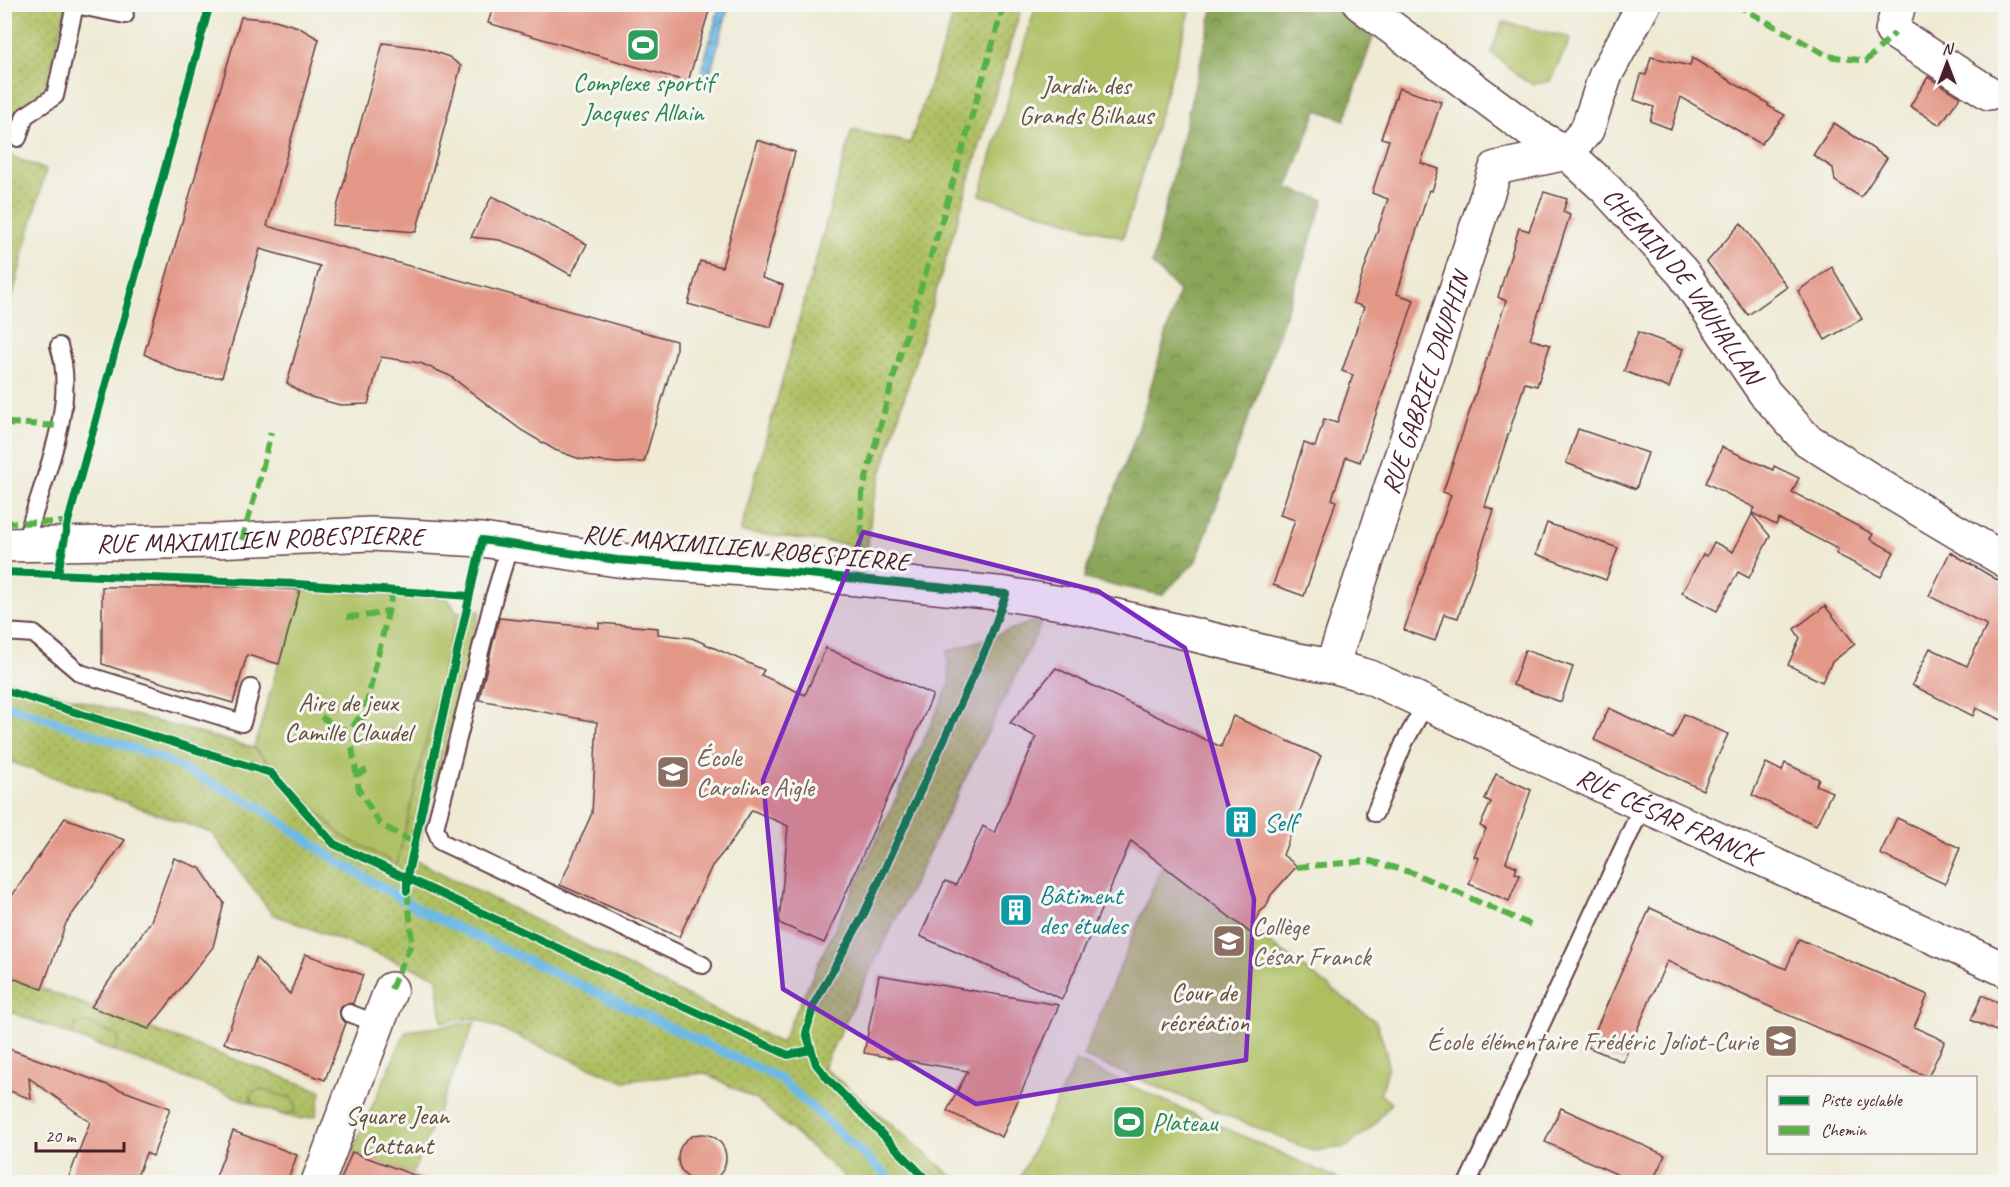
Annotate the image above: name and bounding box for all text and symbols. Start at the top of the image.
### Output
sports icon: Complexe sportif Jacques Allain [625,27,661,63]
north arrow [1917,33,1977,93]
text: N [1942,39,1955,59]
place label: Complexe sportif Jacques Allain [573,66,720,129]
park label: Jardin des Grands Bilhaus [1019,69,1155,132]
street label: CHEMIN DE VAUHALLAN [1596,180,1772,393]
street label: RUE GABRIEL DAUPHIN [1373,264,1478,498]
street label: RUE MAXIMILIEN ROBESPIERRE [96,517,428,560]
street label: RUE MAXIMILIEN ROBESPIERRE [582,517,914,579]
park label: Aire de jeux Camille Claudel [284,686,416,749]
place label: École Caroline Aigle [696,741,815,804]
school or university icon: École Caroline Aigle [655,754,691,790]
street label: RUE CÉSAR FRANCK [1572,760,1769,874]
building icon: Self [1223,804,1259,840]
place label: Self [1264,806,1302,839]
place label: Bâtiment des études [1039,879,1129,942]
building icon: Bâtiment des études [998,892,1034,928]
place label: Collège César Franck [1252,910,1373,973]
school or university icon: Collège César Franck [1211,923,1247,959]
park label: Cour de récréation [1159,976,1250,1039]
school or university icon: École élémentaire Frédéric Joliot-Curie [1763,1023,1799,1059]
place label: École élémentaire Frédéric Joliot-Curie [1427,1025,1760,1058]
legend [1767,1076,1977,1154]
text: Piste cyclable [1821,1089,1903,1111]
park label: Square Jean Cattant [345,1099,450,1162]
sports icon: Plateau [1111,1104,1147,1140]
place label: Plateau [1152,1106,1219,1139]
scale bar [36,1115,124,1153]
text: Chemin [1821,1119,1867,1141]
text: 20 m [45,1125,78,1147]

